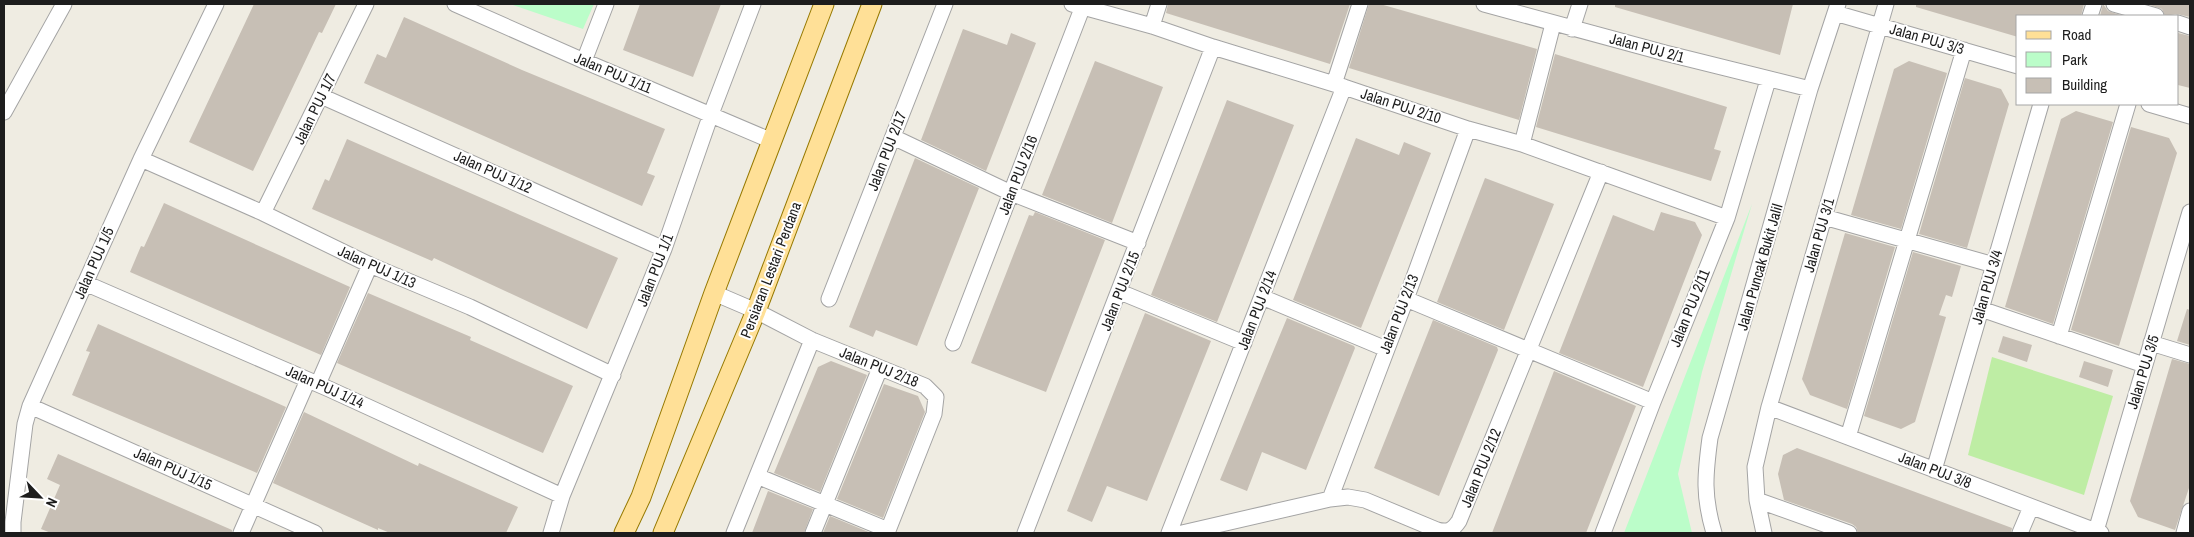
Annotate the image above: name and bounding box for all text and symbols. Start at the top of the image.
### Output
legend [2016,15,2179,105]
street label: Jalan PUJ 3/3 [1887,18,1967,59]
text: Road [2062,24,2091,45]
street label: Jalan PUJ 2/1 [1607,27,1687,68]
street label: Jalan PUJ 1/11 [571,47,655,98]
text: Park [2062,49,2088,70]
street label: Jalan PUJ 1/7 [288,70,341,148]
text: Building [2062,74,2107,95]
street label: Jalan PUJ 2/10 [1358,83,1444,128]
street label: Jalan PUJ 2/17 [862,108,911,194]
street label: Jalan PUJ 2/16 [993,132,1042,218]
street label: Jalan PUJ 1/12 [451,145,536,198]
street label: Jalan PUJ 3/1 [1798,195,1839,275]
street label: Persiaran Lestari Perdana [735,199,806,341]
street label: Jalan Puncak Bukit Jalil [1731,201,1788,333]
street label: Jalan PUJ 1/5 [68,223,119,302]
street label: Jalan PUJ 1/1 [631,230,678,309]
street label: Jalan PUJ 1/13 [335,240,420,293]
street label: Jalan PUJ 3/4 [1966,247,2007,327]
street label: Jalan PUJ 2/15 [1095,248,1144,334]
street label: Jalan PUJ 2/11 [1664,265,1715,350]
street label: Jalan PUJ 2/14 [1232,267,1281,353]
street label: Jalan PUJ 2/13 [1374,271,1423,357]
street label: Jalan PUJ 3/5 [2121,332,2164,412]
street label: Jalan PUJ 2/18 [837,341,922,392]
street label: Jalan PUJ 1/14 [283,360,368,413]
street label: Jalan PUJ 2/12 [1455,425,1506,510]
street label: Jalan PUJ 1/15 [131,442,216,495]
street label: Jalan PUJ 3/8 [1896,446,1975,493]
north arrow [15,472,65,522]
text: N [42,495,62,510]

